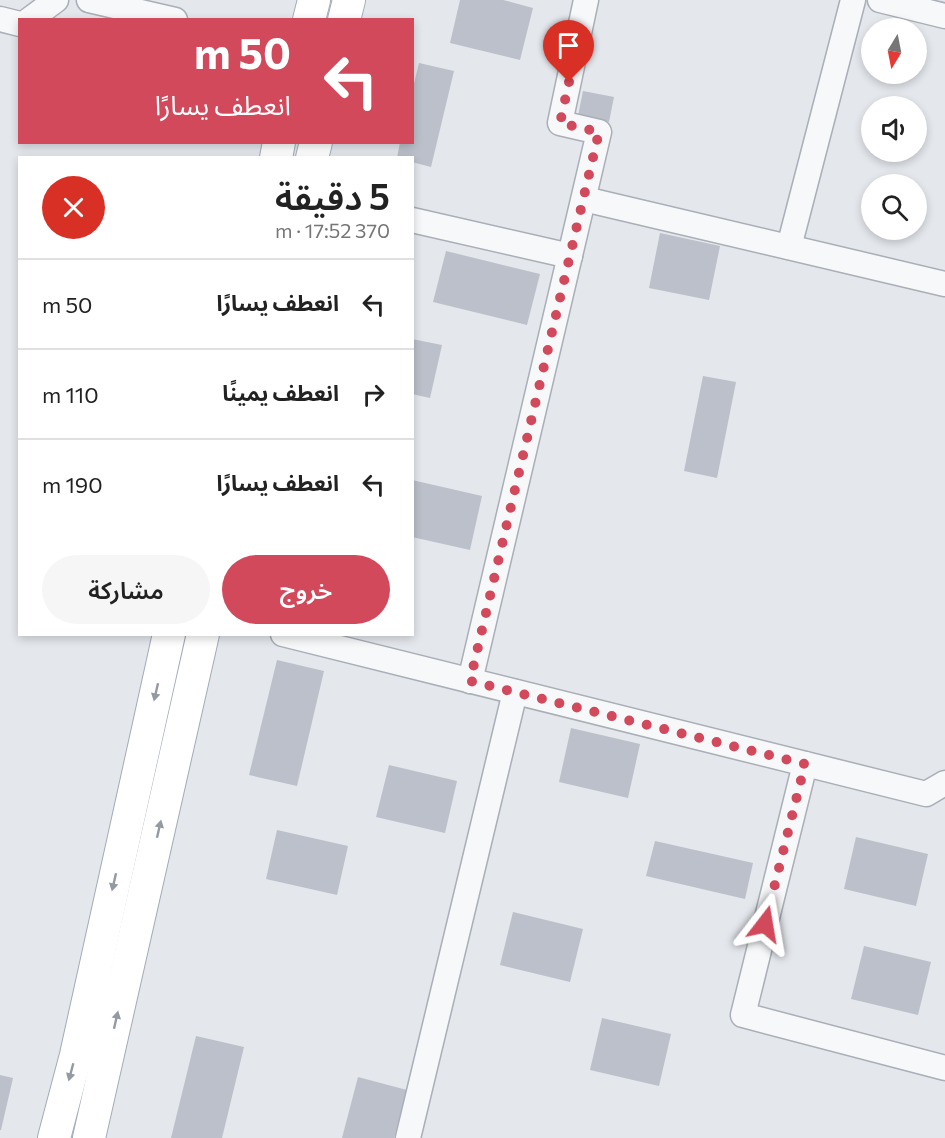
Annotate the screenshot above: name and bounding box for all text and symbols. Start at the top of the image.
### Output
north arrow [861,18,927,84]
map controls [861,18,927,240]
pin [543,20,594,82]
text: 50 m [194,26,291,78]
icon: arrive [552,29,585,62]
icon: left [312,42,390,120]
text: انعطف يسارًا [155,88,291,121]
button: sound [861,96,927,162]
text: 5 دقيقة [275,173,390,217]
button: search [861,174,927,240]
button: close [42,176,105,239]
text: 370 m · 17:52 [275,218,390,242]
icon: left [357,288,390,321]
text: انعطف يسارًا [217,289,339,316]
text: 50 m [42,291,92,318]
icon: right [357,378,390,411]
text: انعطف يمينًا [222,379,339,406]
text: 110 m [42,381,99,408]
icon: left [357,468,390,501]
text: انعطف يسارًا [217,469,339,496]
text: 190 m [42,471,103,498]
button: مشاركة [42,555,210,624]
button: خروج [222,555,390,624]
one-way arrow [151,682,161,701]
one-way arrow [155,820,164,839]
one-way arrow [109,873,118,892]
position arrow [733,892,797,956]
one-way arrow [112,1010,122,1029]
one-way arrow [66,1063,75,1081]

